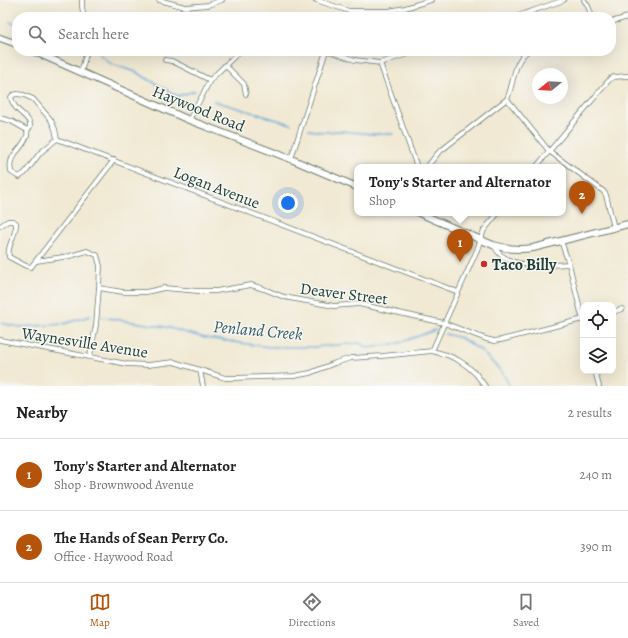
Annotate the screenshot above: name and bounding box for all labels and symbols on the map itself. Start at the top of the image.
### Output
north arrow [532,68,568,104]
street label: Haywood Road [149,80,249,138]
street label: Logan Avenue [170,161,263,214]
pin: 2 [569,181,595,214]
your location [278,193,298,213]
pin: 1 [447,229,473,262]
place label: Taco Billy [492,254,557,276]
marker: Taco Billy [479,259,489,269]
street label: Deaver Street [299,278,389,310]
water label: Penland Creek [212,315,304,346]
street label: Waynesville Avenue [19,322,150,364]

